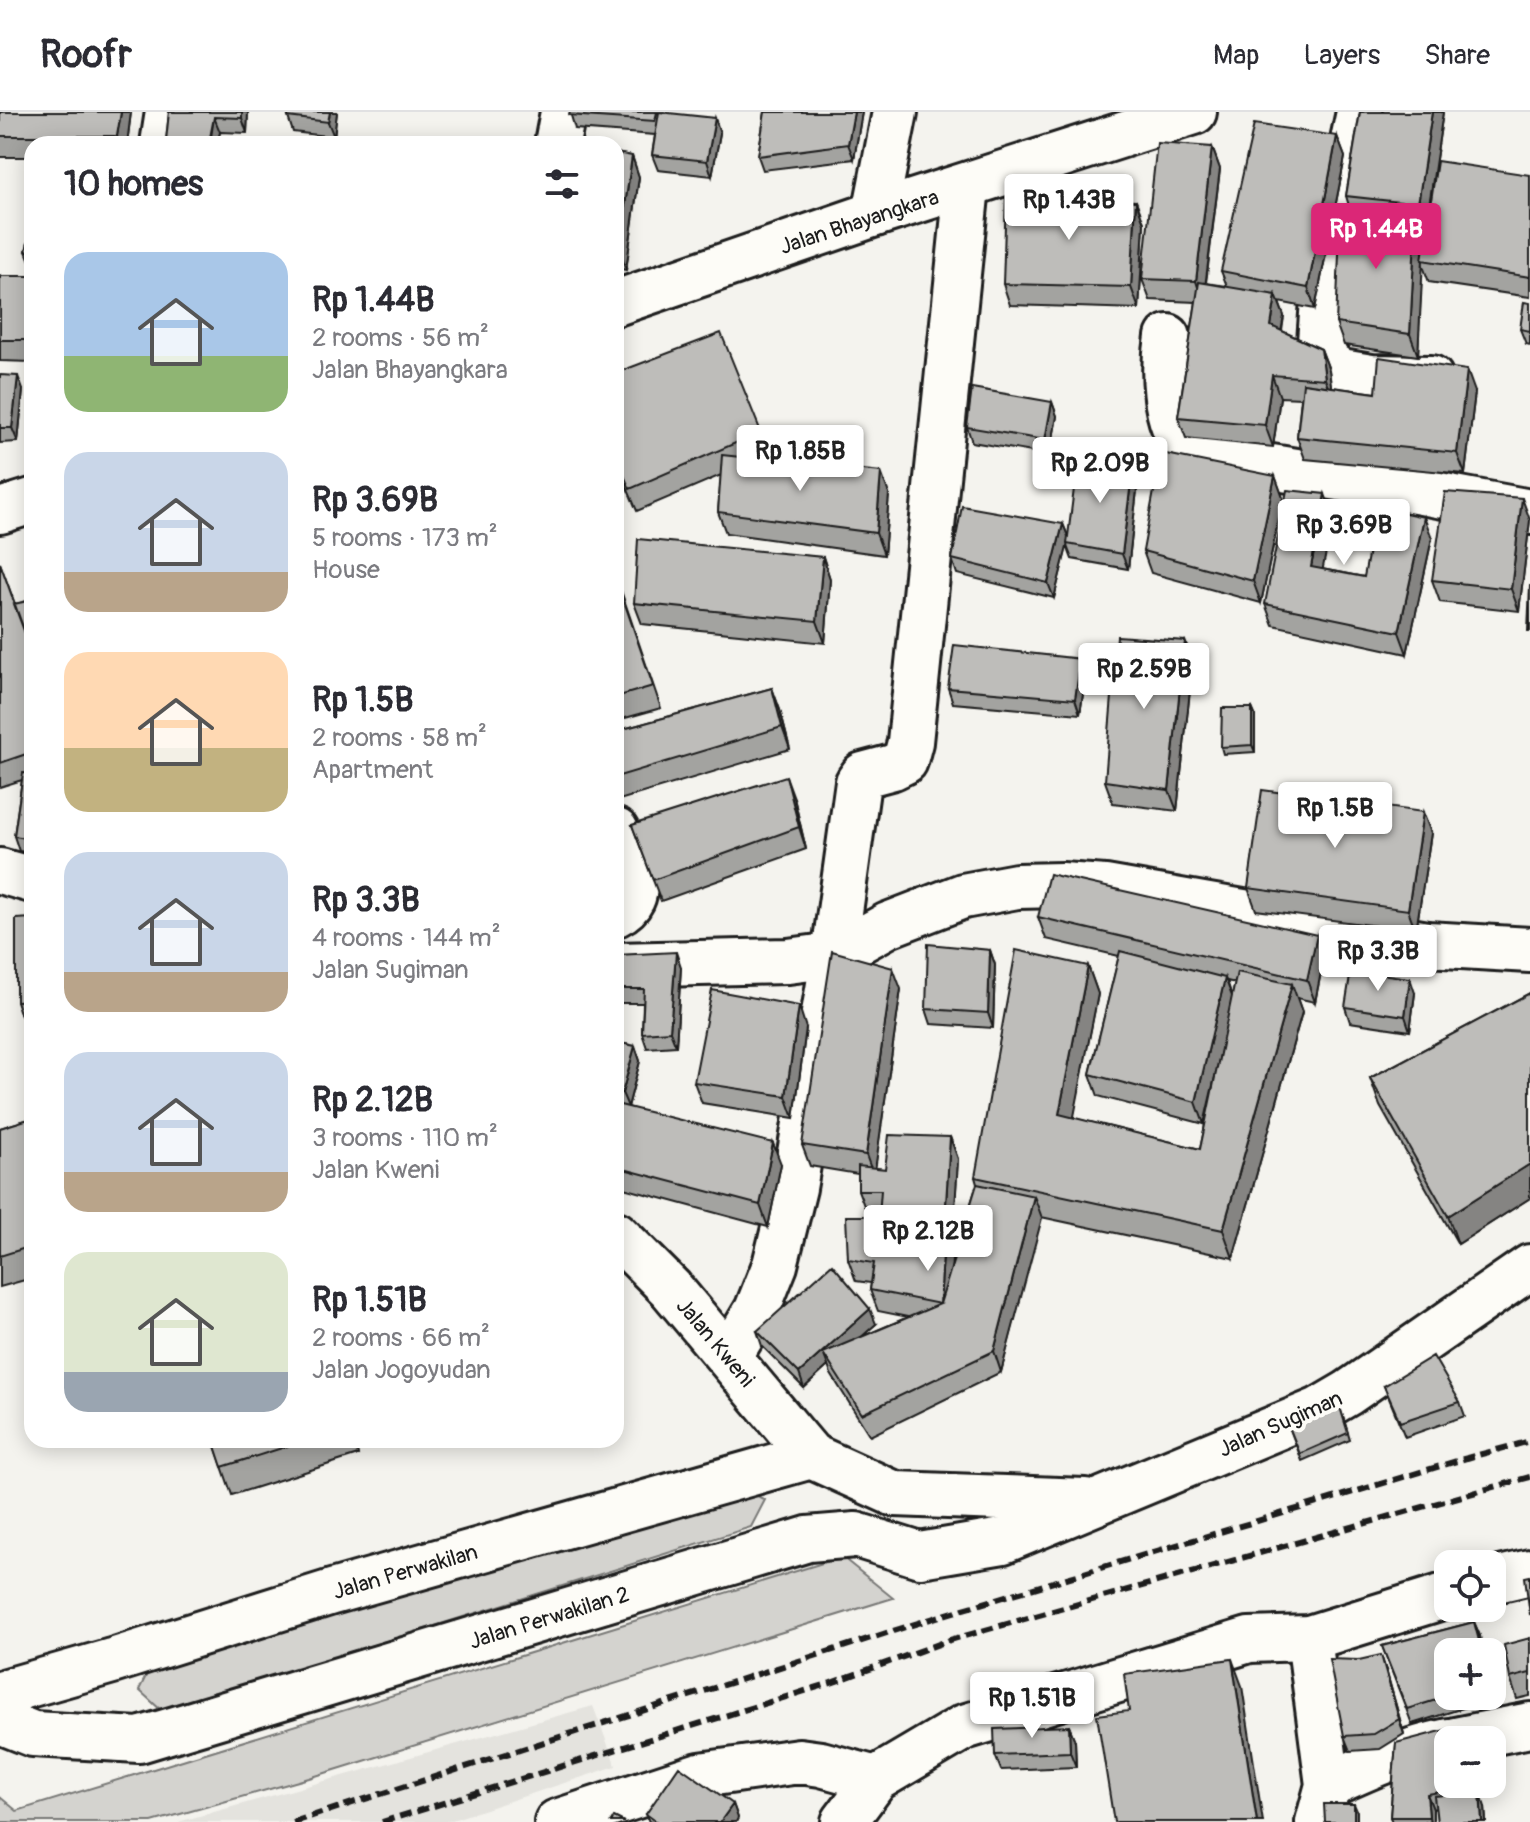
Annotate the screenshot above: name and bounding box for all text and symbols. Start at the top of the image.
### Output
text: Roofr [40,31,132,79]
text: Map [1213,38,1259,73]
text: Layers [1303,38,1380,73]
text: Share [1424,38,1490,73]
icon: filters [540,162,584,206]
text: 10 homes [64,163,203,206]
pin: Rp 1.43B [986,174,1152,242]
street label: Jalan Bhayangkara [776,183,942,261]
text: Rp 1.43B [1022,184,1116,216]
pin: Rp 1.44B [1293,203,1459,271]
text: Rp 1.44B [1329,213,1423,245]
text: Rp 1.44B [312,279,435,322]
icon: home [128,284,224,380]
text: 2 rooms · 56 m² [312,322,489,354]
text: Jalan Bhayangkara [312,354,508,386]
pin: Rp 1.85B [717,425,883,493]
text: Rp 1.85B [755,435,845,467]
pin: Rp 2.09B [1017,437,1183,505]
text: Rp 2.09B [1050,447,1150,479]
text: Rp 3.69B [312,479,438,522]
icon: home [128,484,224,580]
pin: Rp 3.69B [1261,499,1427,567]
text: Rp 3.69B [1296,509,1392,541]
text: 5 rooms · 173 m² [312,522,498,554]
text: House [312,554,380,586]
pin: Rp 2.59B [1061,643,1227,711]
text: Rp 2.59B [1096,653,1192,685]
text: Rp 1.5B [312,679,414,722]
icon: home [128,684,224,780]
text: 2 rooms · 58 m² [312,722,487,754]
text: Apartment [312,754,433,786]
pin: Rp 1.5B [1261,782,1409,850]
text: Rp 1.5B [1296,792,1374,824]
text: Rp 3.3B [312,879,420,922]
icon: home [128,884,224,980]
text: 4 rooms · 144 m² [312,922,501,954]
pin: Rp 3.3B [1304,925,1452,993]
text: Rp 3.3B [1337,935,1419,967]
text: Jalan Sugiman [312,954,469,986]
text: Rp 2.12B [312,1079,433,1122]
icon: home [128,1084,224,1180]
text: 3 rooms · 110 m² [312,1122,498,1154]
text: Jalan Kweni [312,1154,439,1186]
pin: Rp 2.12B [845,1205,1011,1273]
text: Rp 2.12B [882,1215,974,1247]
text: Rp 1.51B [312,1279,427,1322]
icon: home [128,1284,224,1380]
street label: Jalan Kweni [670,1292,761,1393]
text: 2 rooms · 66 m² [312,1322,490,1354]
text: Jalan Jogoyudan [312,1354,491,1386]
street label: Jalan Sugiman [1214,1384,1347,1464]
street label: Jalan Perwakilan [330,1538,481,1606]
map controls [1434,1550,1506,1798]
button: locate [1434,1550,1506,1622]
street label: Jalan Perwakilan 2 [466,1580,633,1656]
button: + [1434,1638,1506,1710]
pin: Rp 1.51B [949,1672,1115,1740]
text: Rp 1.51B [988,1682,1076,1714]
button: − [1434,1726,1506,1798]

